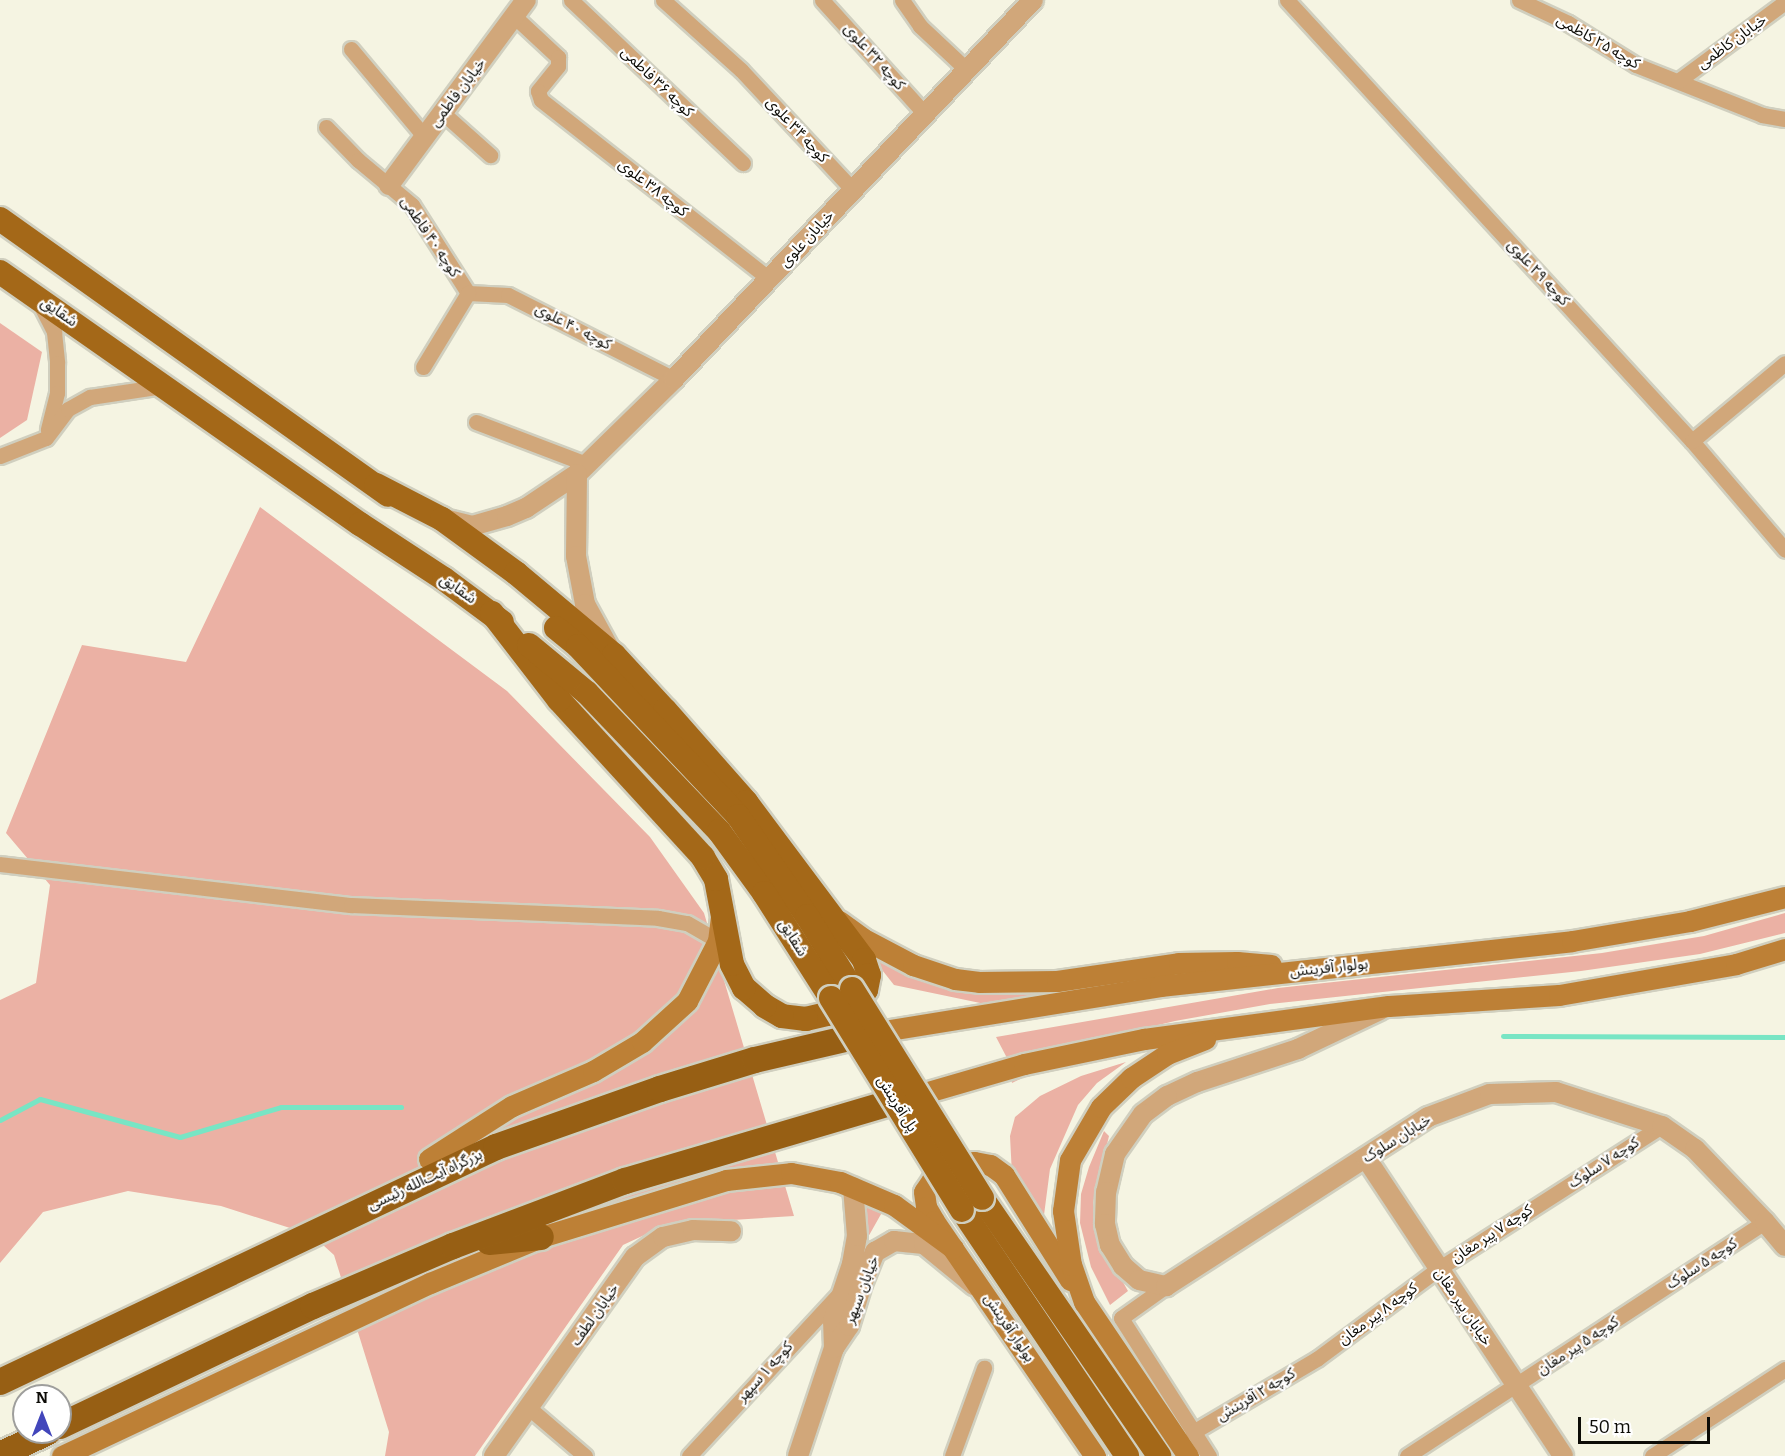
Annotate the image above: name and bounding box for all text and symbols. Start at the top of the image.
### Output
street label: کوچه ۲۵ کاظمی [1553,11,1643,73]
street label: خیابان کاظمی [1694,11,1770,73]
street label: کوچه ۳۲ علوی [840,20,908,94]
street label: کوچه ۳۶ فاطمی [617,43,697,121]
street label: خیابان فاطمی [426,55,490,131]
street label: کوچه ۳۴ علوی [762,93,832,167]
street label: کوچه ۳۸ علوی [615,155,691,221]
street label: کوچه ۴۰ فاطمی [396,193,464,281]
street label: خیابان علوی [776,207,838,271]
street label: کوچه ۲۹ علوی [1503,236,1573,310]
street label: شقایق [37,293,81,331]
street label: کوچه ۴۰ علوی [532,300,614,354]
street label: شقایق [436,570,480,608]
street label: شقایق [775,916,811,960]
street label: بولوار آفرینش [1289,955,1369,981]
street label: پل آفرینش [873,1073,921,1135]
street label: خیابان سلوک [1360,1111,1434,1167]
street label: کوچه ۷ سلوک [1565,1134,1643,1192]
street label: بزرگراه آیت‌الله رئیسی [365,1146,485,1214]
street label: کوچه ۷ پیر مغان [1448,1201,1536,1267]
street label: کوچه ۵ سلوک [1663,1235,1741,1293]
street label: خیابان سپهر [841,1253,883,1327]
street label: خیابان پیر مغان [1430,1265,1496,1349]
street label: کوچه ۸ پیر مغان [1335,1279,1421,1349]
street label: خیابان لطف [567,1281,623,1349]
street label: بولوار آفرینش [980,1290,1038,1366]
street label: کوچه ۵ پیر مغان [1534,1313,1622,1379]
street label: کوچه ۱ سپهر [733,1338,797,1406]
street label: کوچه ۲ آفرینش [1213,1365,1299,1425]
north arrow [12,1384,72,1444]
text: N [36,1388,48,1407]
scale bar [1581,1405,1713,1443]
text: 50 m [1589,1416,1631,1438]

